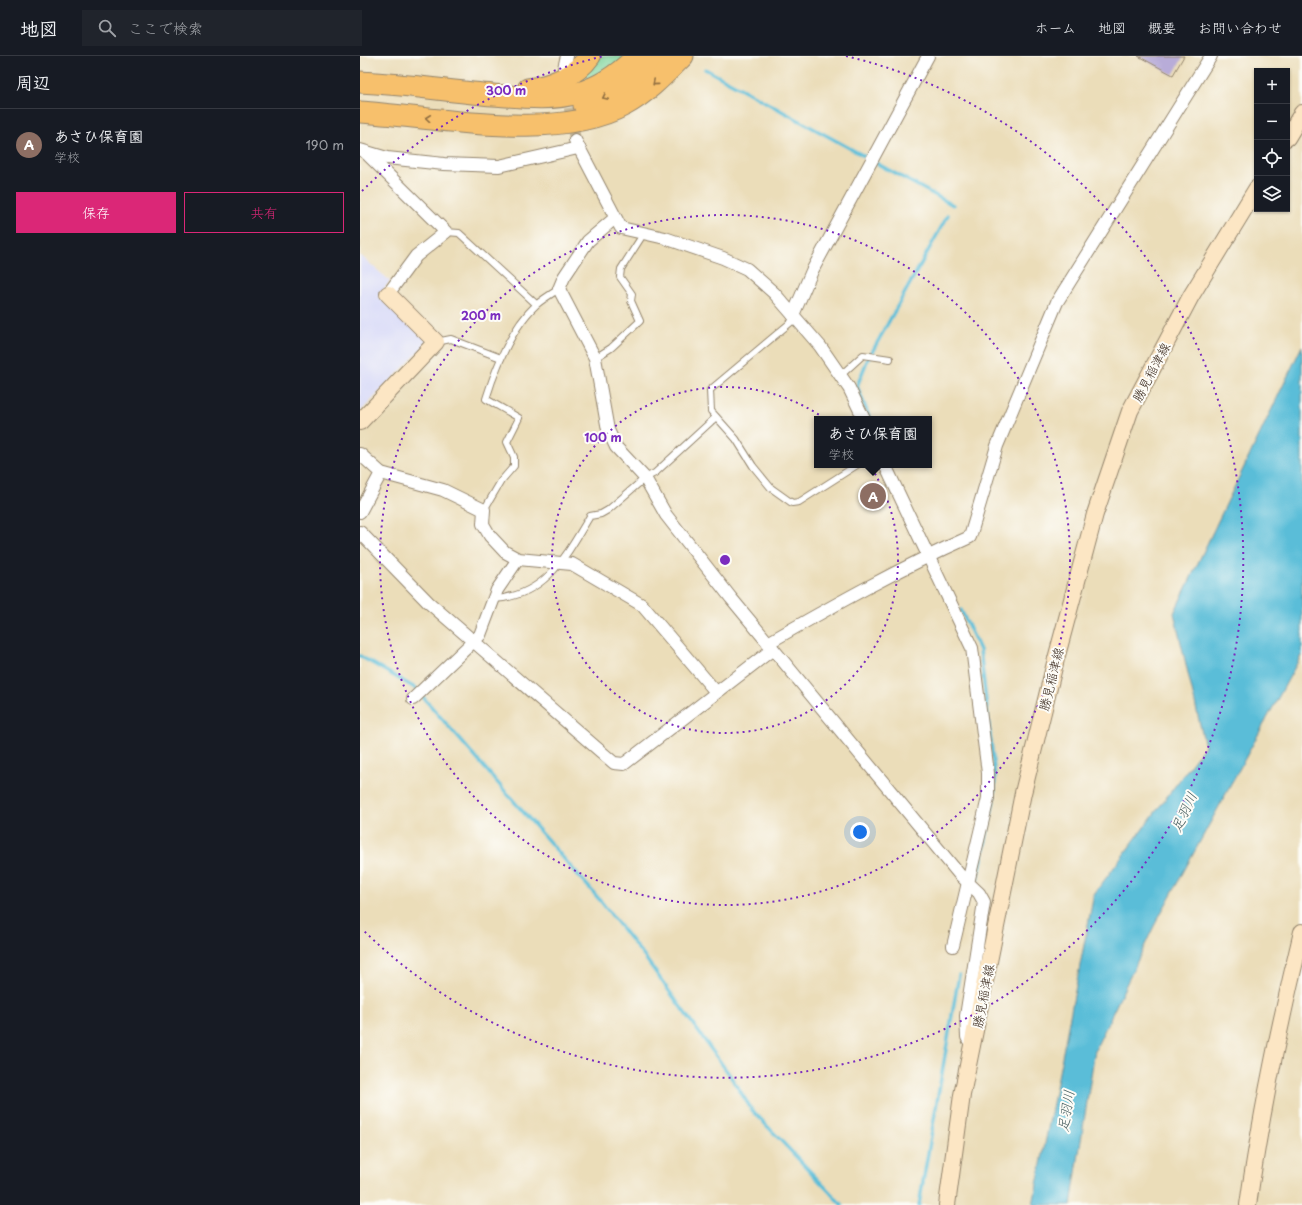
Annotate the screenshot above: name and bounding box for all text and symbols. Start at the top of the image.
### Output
search box [82,10,362,46]
text: 地図 [20,14,58,42]
text: ここで検索 [128,16,203,39]
icon: search [96,17,118,39]
text: ホーム [1035,17,1076,38]
text: 地図 [1098,17,1126,38]
text: 概要 [1148,17,1176,38]
text: お問い合わせ [1198,17,1282,38]
map controls [1254,68,1290,212]
button: + [1254,68,1290,104]
text: 周辺 [16,69,50,95]
one-way arrow [652,79,660,86]
text: 300 m [486,81,526,99]
one-way arrow [601,92,609,100]
button: − [1254,104,1290,140]
one-way arrow [425,114,431,123]
text: あさひ保育園 [54,124,144,147]
text: A [24,135,34,154]
text: 190 m [305,135,344,154]
button: locate [1254,140,1290,176]
text: 学校 [54,147,80,166]
button: layers [1254,176,1290,212]
button: 保存 [16,192,176,233]
button: 共有 [184,192,344,233]
text: 200 m [461,306,501,324]
street label: 勝見稲津線 [1127,338,1175,405]
popup [814,416,932,468]
text: あさひ保育園 [828,421,918,444]
text: 100 m [584,428,622,446]
text: 学校 [828,444,854,463]
pin: A [860,481,886,511]
centre of rings [718,553,732,567]
street label: 勝見稲津線 [1033,644,1068,713]
water label: 足羽川 [1165,788,1202,835]
your location [850,822,870,842]
street label: 勝見稲津線 [967,961,998,1030]
water label: 足羽川 [1052,1089,1079,1133]

